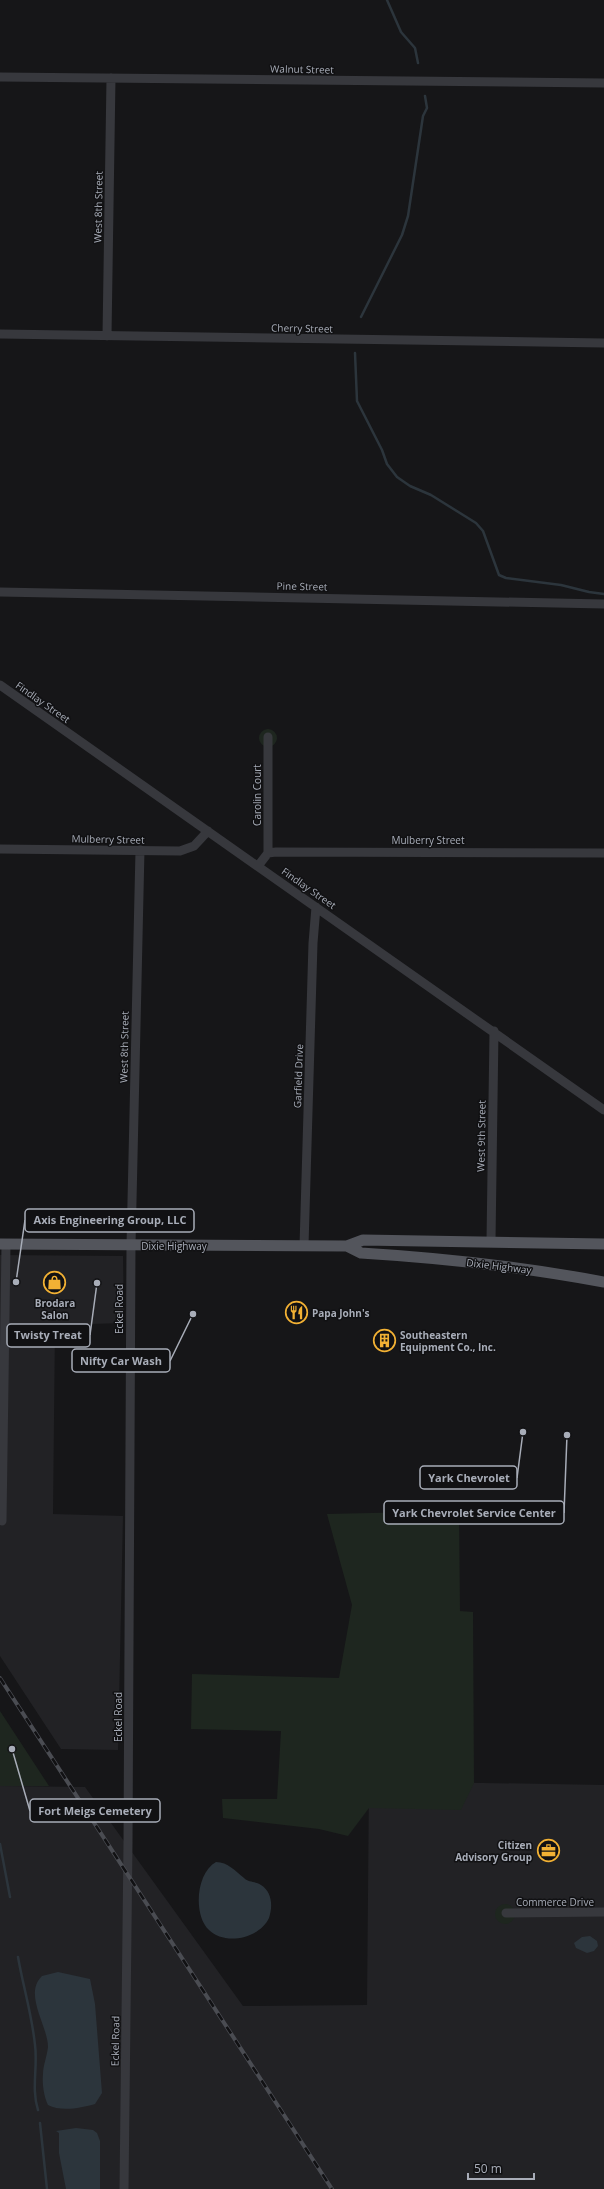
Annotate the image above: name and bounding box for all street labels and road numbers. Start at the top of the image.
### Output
street label: Walnut Street [270,61,334,77]
street label: West 8th Street [90,171,106,243]
street label: Cherry Street [271,320,333,336]
street label: Pine Street [276,579,328,593]
street label: Findlay Street [13,678,73,726]
street label: Carolin Court [250,764,264,826]
street label: Mulberry Street [71,831,145,847]
street label: Mulberry Street [391,833,465,847]
street label: Findlay Street [279,864,339,912]
street label: West 8th Street [116,1011,132,1083]
street label: Garfield Drive [290,1043,306,1108]
street label: West 9th Street [473,1100,489,1172]
street label: Dixie Highway [141,1239,208,1253]
street label: Dixie Highway [466,1255,533,1277]
street label: Eckel Road [112,1284,126,1334]
street label: Eckel Road [111,1692,125,1742]
street label: Commerce Drive [516,1895,594,1909]
street label: Eckel Road [108,2016,122,2066]

